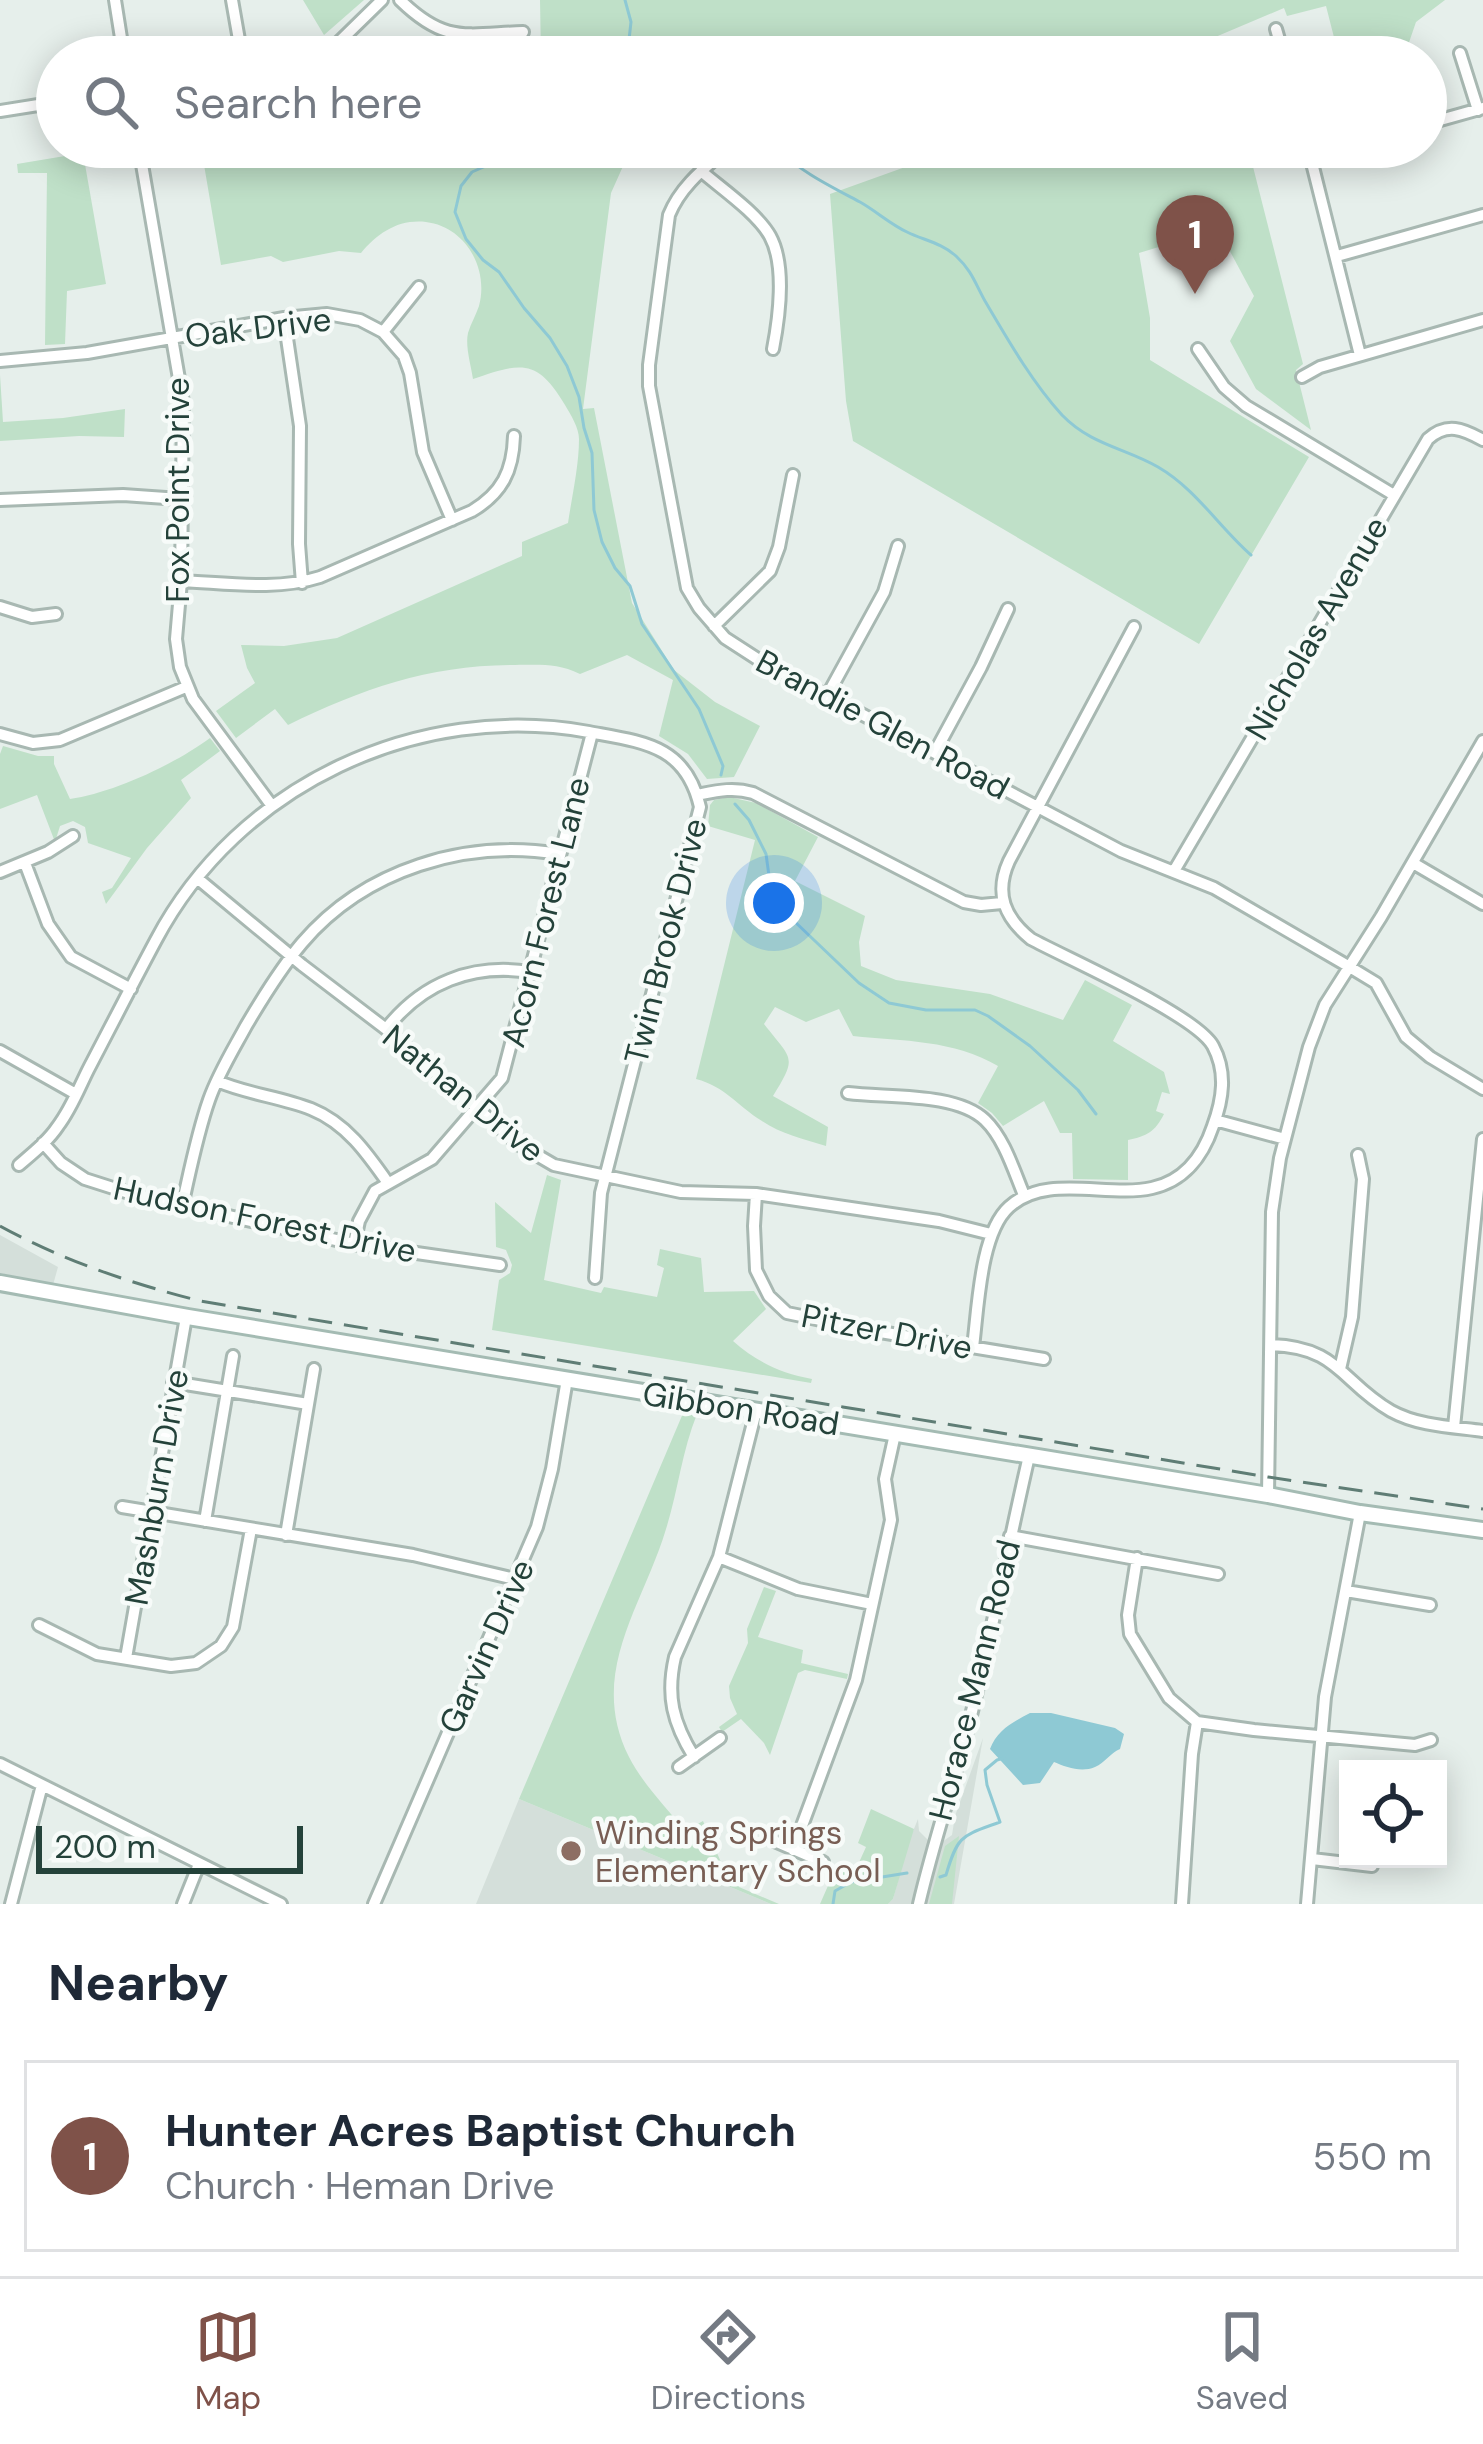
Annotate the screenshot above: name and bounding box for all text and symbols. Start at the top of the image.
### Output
search box [36,36,1447,168]
icon: search [78,69,144,135]
text: Search here [174,73,422,132]
pin: 1 [1156,195,1234,294]
street label: Oak Drive [182,297,334,358]
street label: Fox Point Drive [156,377,199,603]
street label: Nicholas Avenue [1235,509,1398,748]
street label: Brandie Glen Road [749,640,1017,809]
street label: Acorn Forest Lane [491,773,600,1052]
street label: Twin Brook Drive [614,814,717,1068]
your location [744,873,804,933]
street label: Nathan Drive [374,1015,553,1172]
street label: Hudson Forest Drive [110,1166,420,1273]
street label: Pitzer Drive [798,1294,976,1369]
street label: Mashburn Drive [115,1366,198,1608]
street label: Gibbon Road [640,1372,842,1445]
street label: Horace Mann Road [919,1535,1030,1825]
street label: Garvin Drive [429,1552,544,1740]
map controls [1339,1760,1447,1868]
button: locate [1339,1760,1447,1868]
place label: Winding Springs Elementary School [595,1811,881,1892]
scale bar [36,1820,303,1873]
text: 200 m [54,1825,156,1868]
marker: Winding Springs Elementary School [558,1838,584,1864]
text: Nearby [48,1949,229,2016]
text: Hunter Acres Baptist Church [165,2101,796,2160]
text: 1 [83,2131,97,2182]
text: 550 m [1313,2131,1432,2182]
text: Church · Heman Drive [165,2160,554,2211]
tab: Map [195,2304,261,2419]
tab: Directions [651,2304,806,2419]
tab: Saved [1196,2304,1288,2419]

